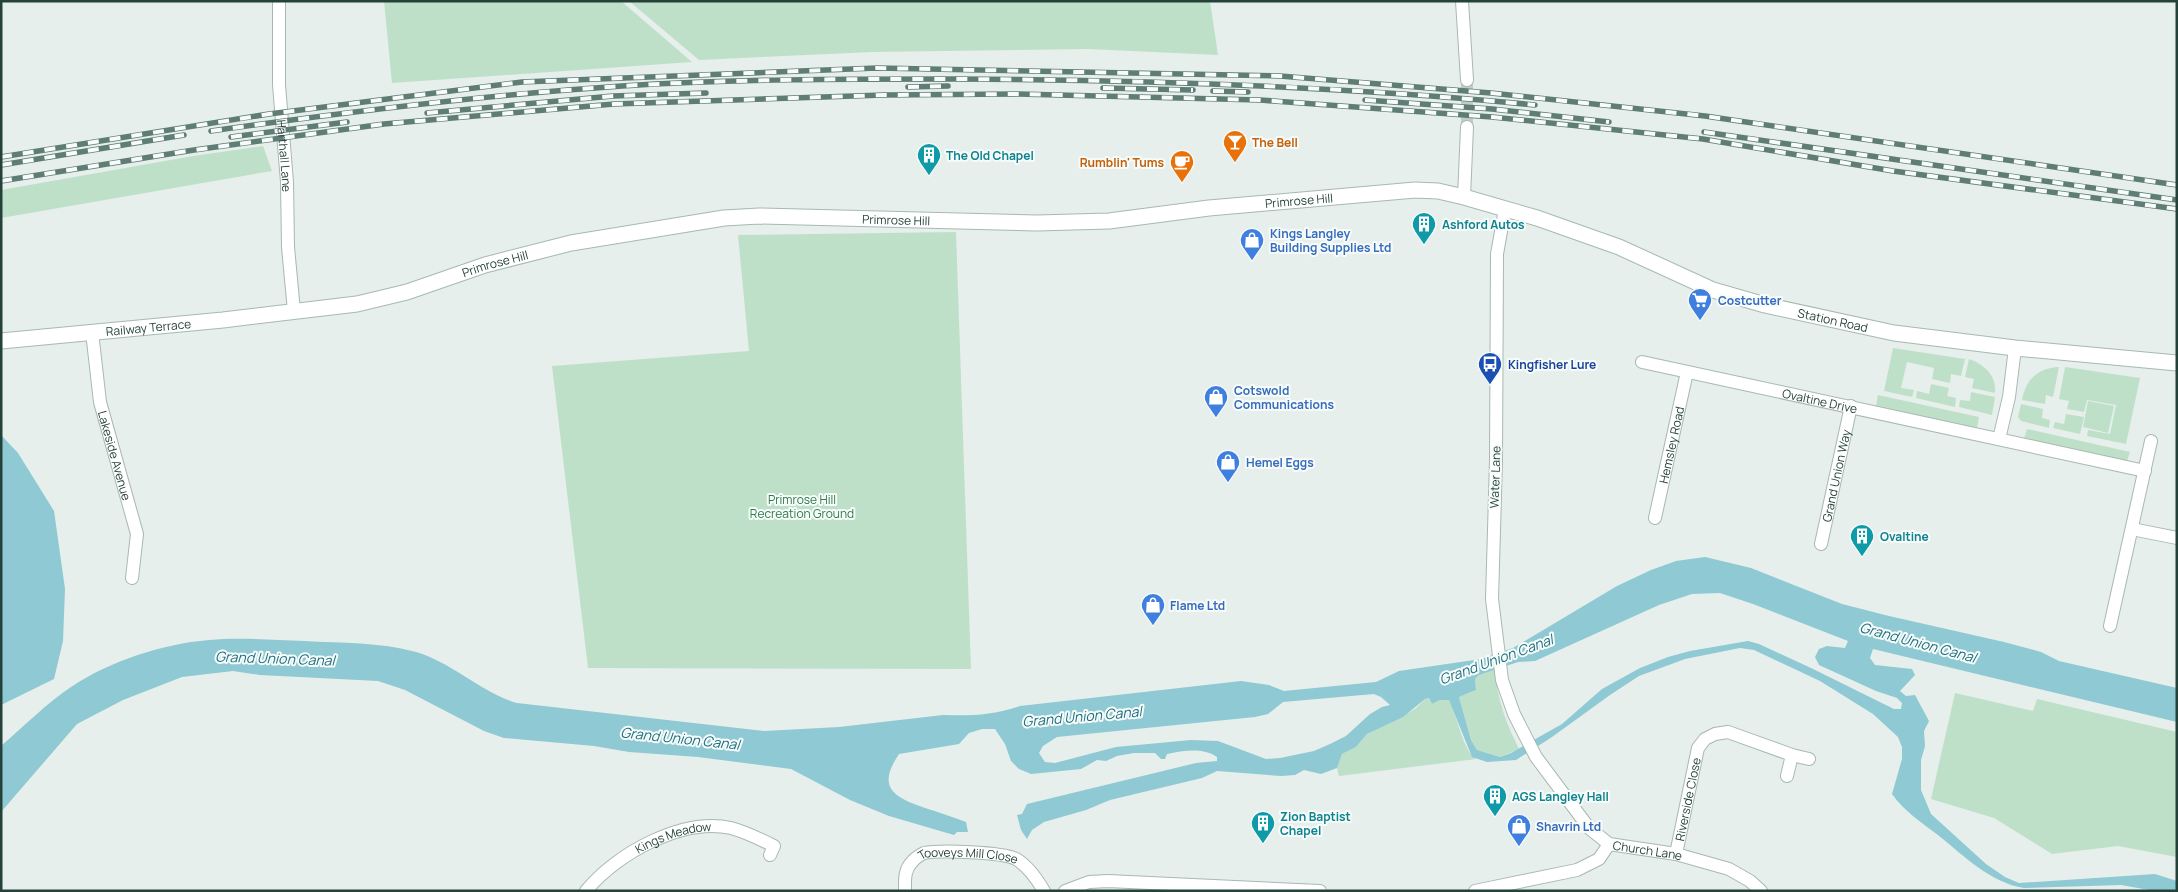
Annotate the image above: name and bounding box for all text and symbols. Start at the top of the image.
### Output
street label: Harthall Lane [273,119,296,192]
bar icon: The Bell [1222,129,1248,163]
place label: The Bell [1252,134,1298,151]
building icon: The Old Chapel [916,142,942,176]
place label: The Old Chapel [946,147,1034,164]
cafe icon: Rumblin' Tums [1169,149,1195,183]
place label: Rumblin' Tums [1080,154,1164,171]
street label: Primrose Hill [1264,189,1334,212]
street label: Primrose Hill [862,210,931,229]
building icon: Ashford Autos [1411,211,1437,245]
place label: Ashford Autos [1442,216,1525,233]
place label: Kings Langley Building Supplies Ltd [1270,225,1391,256]
shop icon: Kings Langley Building Supplies Ltd [1239,227,1265,261]
street label: Primrose Hill [460,246,530,281]
supermarket icon: Costcutter [1687,287,1713,321]
place label: Costcutter [1718,292,1782,309]
street label: Station Road [1796,304,1870,336]
street label: Railway Terrace [105,315,192,340]
bus stop icon: Kingfisher Lure [1477,351,1503,385]
place label: Kingfisher Lure [1508,356,1596,373]
place label: Cotswold Communications [1234,382,1334,413]
shop icon: Cotswold Communications [1203,384,1229,418]
street label: Ovaltine Drive [1781,384,1859,417]
street label: Hemsley Road [1654,405,1688,485]
street label: Lakeside Avenue [94,409,136,502]
street label: Grand Union Way [1818,427,1854,523]
street label: Water Lane [1485,445,1505,509]
shop icon: Hemel Eggs [1215,449,1241,483]
place label: Hemel Eggs [1246,454,1314,471]
park label: Primrose Hill Recreation Ground [750,491,854,522]
building icon: Ovaltine [1849,523,1875,557]
place label: Ovaltine [1880,528,1929,545]
shop icon: Flame Ltd [1140,592,1166,626]
place label: Flame Ltd [1170,597,1225,614]
water label: Grand Union Canal [1858,617,1980,667]
water label: Grand Union Canal [1436,629,1557,688]
water label: Grand Union Canal [215,646,337,670]
water label: Grand Union Canal [1022,701,1144,731]
water label: Grand Union Canal [619,722,742,754]
street label: Riverside Close [1670,756,1704,842]
building icon: AGS Langley Hall [1482,783,1508,817]
place label: AGS Langley Hall [1512,788,1609,805]
place label: Zion Baptist Chapel [1280,808,1351,839]
building icon: Zion Baptist Chapel [1250,810,1276,844]
shop icon: Shavrin Ltd [1506,813,1532,847]
street label: Kings Meadow [632,817,712,857]
place label: Shavrin Ltd [1536,818,1601,835]
street label: Church Lane [1612,836,1684,864]
street label: Tooveys Mill Close [915,843,1021,868]

